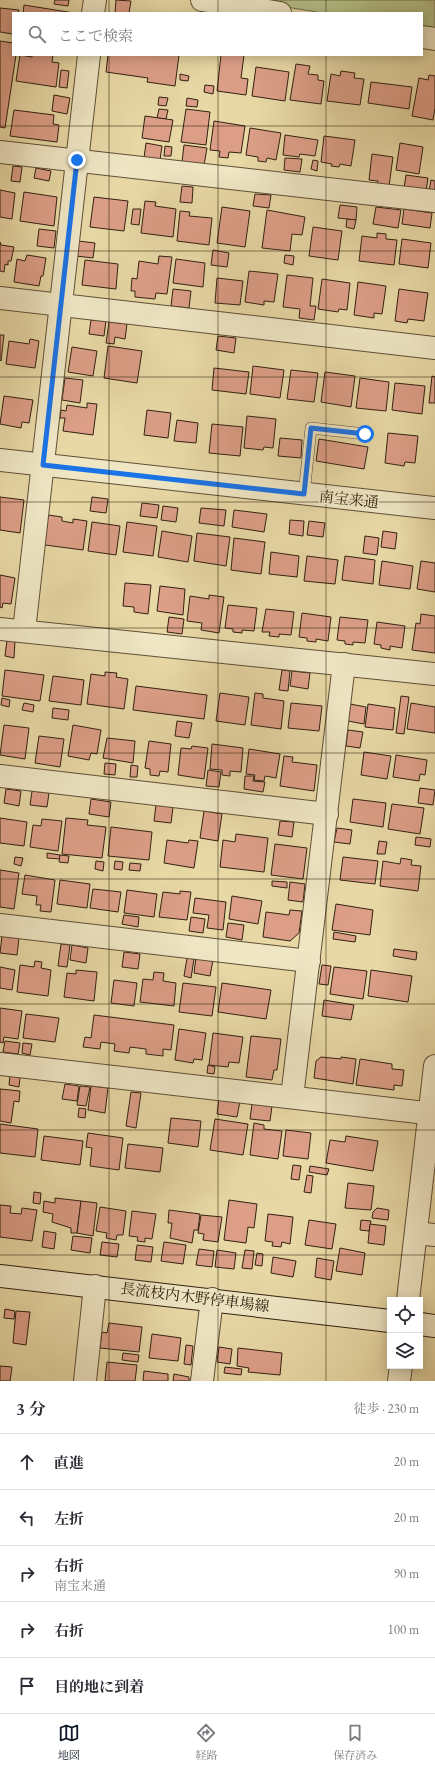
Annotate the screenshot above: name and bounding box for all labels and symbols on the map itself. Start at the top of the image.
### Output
route end [68,151,86,169]
route start [356,425,374,443]
street label: 南宝来通 [318,486,380,512]
street label: 長流枝内木野停車場線 [119,1278,271,1316]

